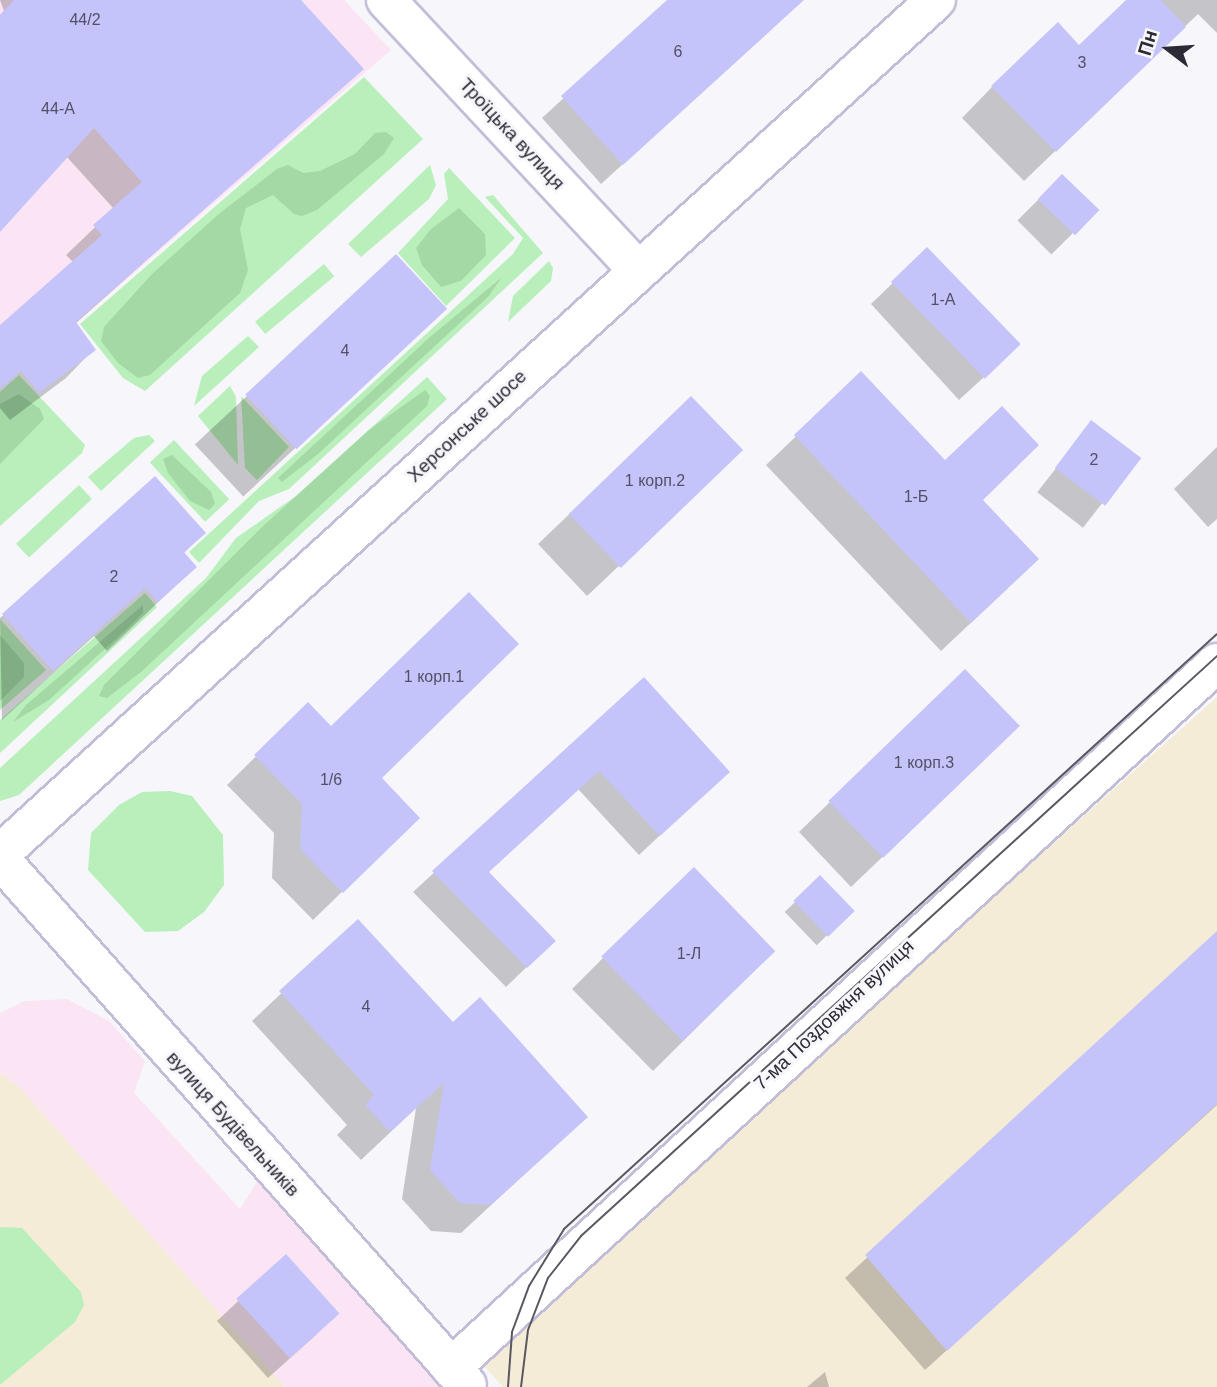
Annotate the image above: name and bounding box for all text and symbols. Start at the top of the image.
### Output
house number: 44/2 [69,10,101,30]
north arrow [1133,14,1203,84]
text: Пн [1134,28,1161,58]
house number: 6 [674,42,682,62]
house number: 3 [1078,53,1086,73]
street label: Троїцька вулиця [455,74,569,194]
house number: 44-А [41,99,75,119]
house number: 1-А [931,290,955,310]
house number: 4 [341,341,349,361]
street label: Херсонське шосе [403,365,531,487]
house number: 2 [1090,450,1098,470]
house number: 1 корп.2 [625,471,685,491]
house number: 1-Б [904,487,928,507]
house number: 2 [110,567,118,587]
house number: 1 корп.1 [404,667,464,687]
house number: 1 корп.3 [894,753,954,773]
house number: 1/6 [320,770,342,790]
street label: 7-ма Поздовжня вулиця [749,935,919,1095]
house number: 1-Л [677,944,701,964]
house number: 4 [362,997,370,1017]
street label: вулиця Будівельників [162,1047,304,1201]

